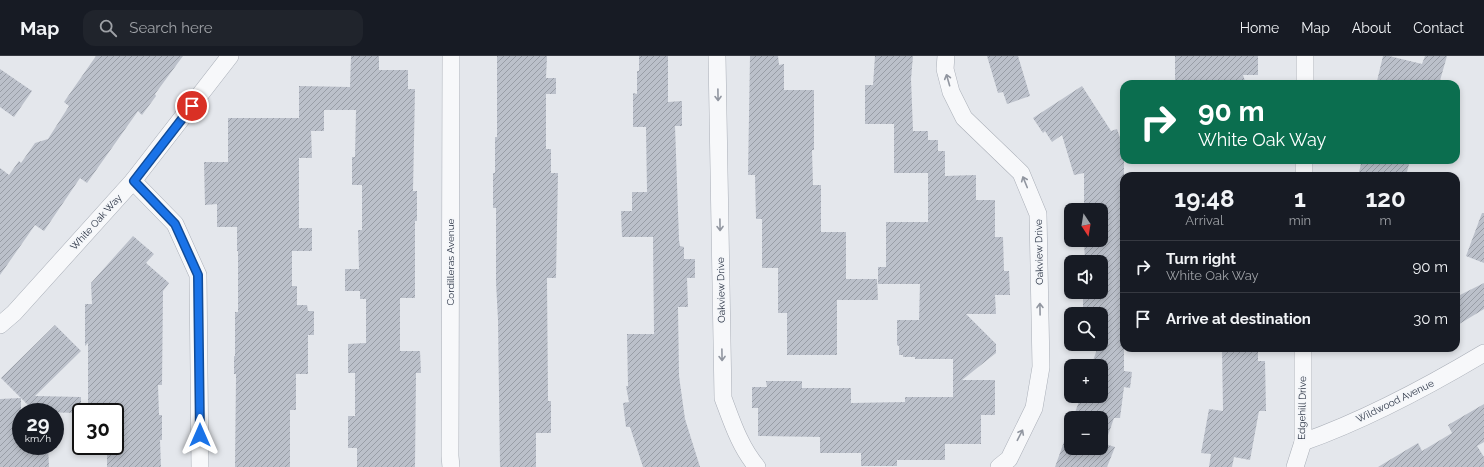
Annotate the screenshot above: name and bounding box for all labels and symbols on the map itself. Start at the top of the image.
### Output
one-way arrow [944,74,951,87]
one-way arrow [714,88,722,101]
pin [175,89,209,123]
one-way arrow [1020,176,1028,188]
street label: White Oak Way [68,191,124,252]
north arrow [1064,203,1108,247]
street label: Cordilleras Avenue [445,218,456,306]
one-way arrow [716,218,724,231]
street label: Oakview Drive [1033,219,1045,285]
street label: Oakview Drive [715,257,727,323]
one-way arrow [1036,303,1044,316]
one-way arrow [718,348,726,361]
street label: Edgehill Drive [1296,376,1308,440]
street label: Wildwood Avenue [1354,377,1436,425]
speed limit sign: 30 [72,403,124,455]
position arrow [179,414,221,456]
one-way arrow [1017,430,1025,442]

